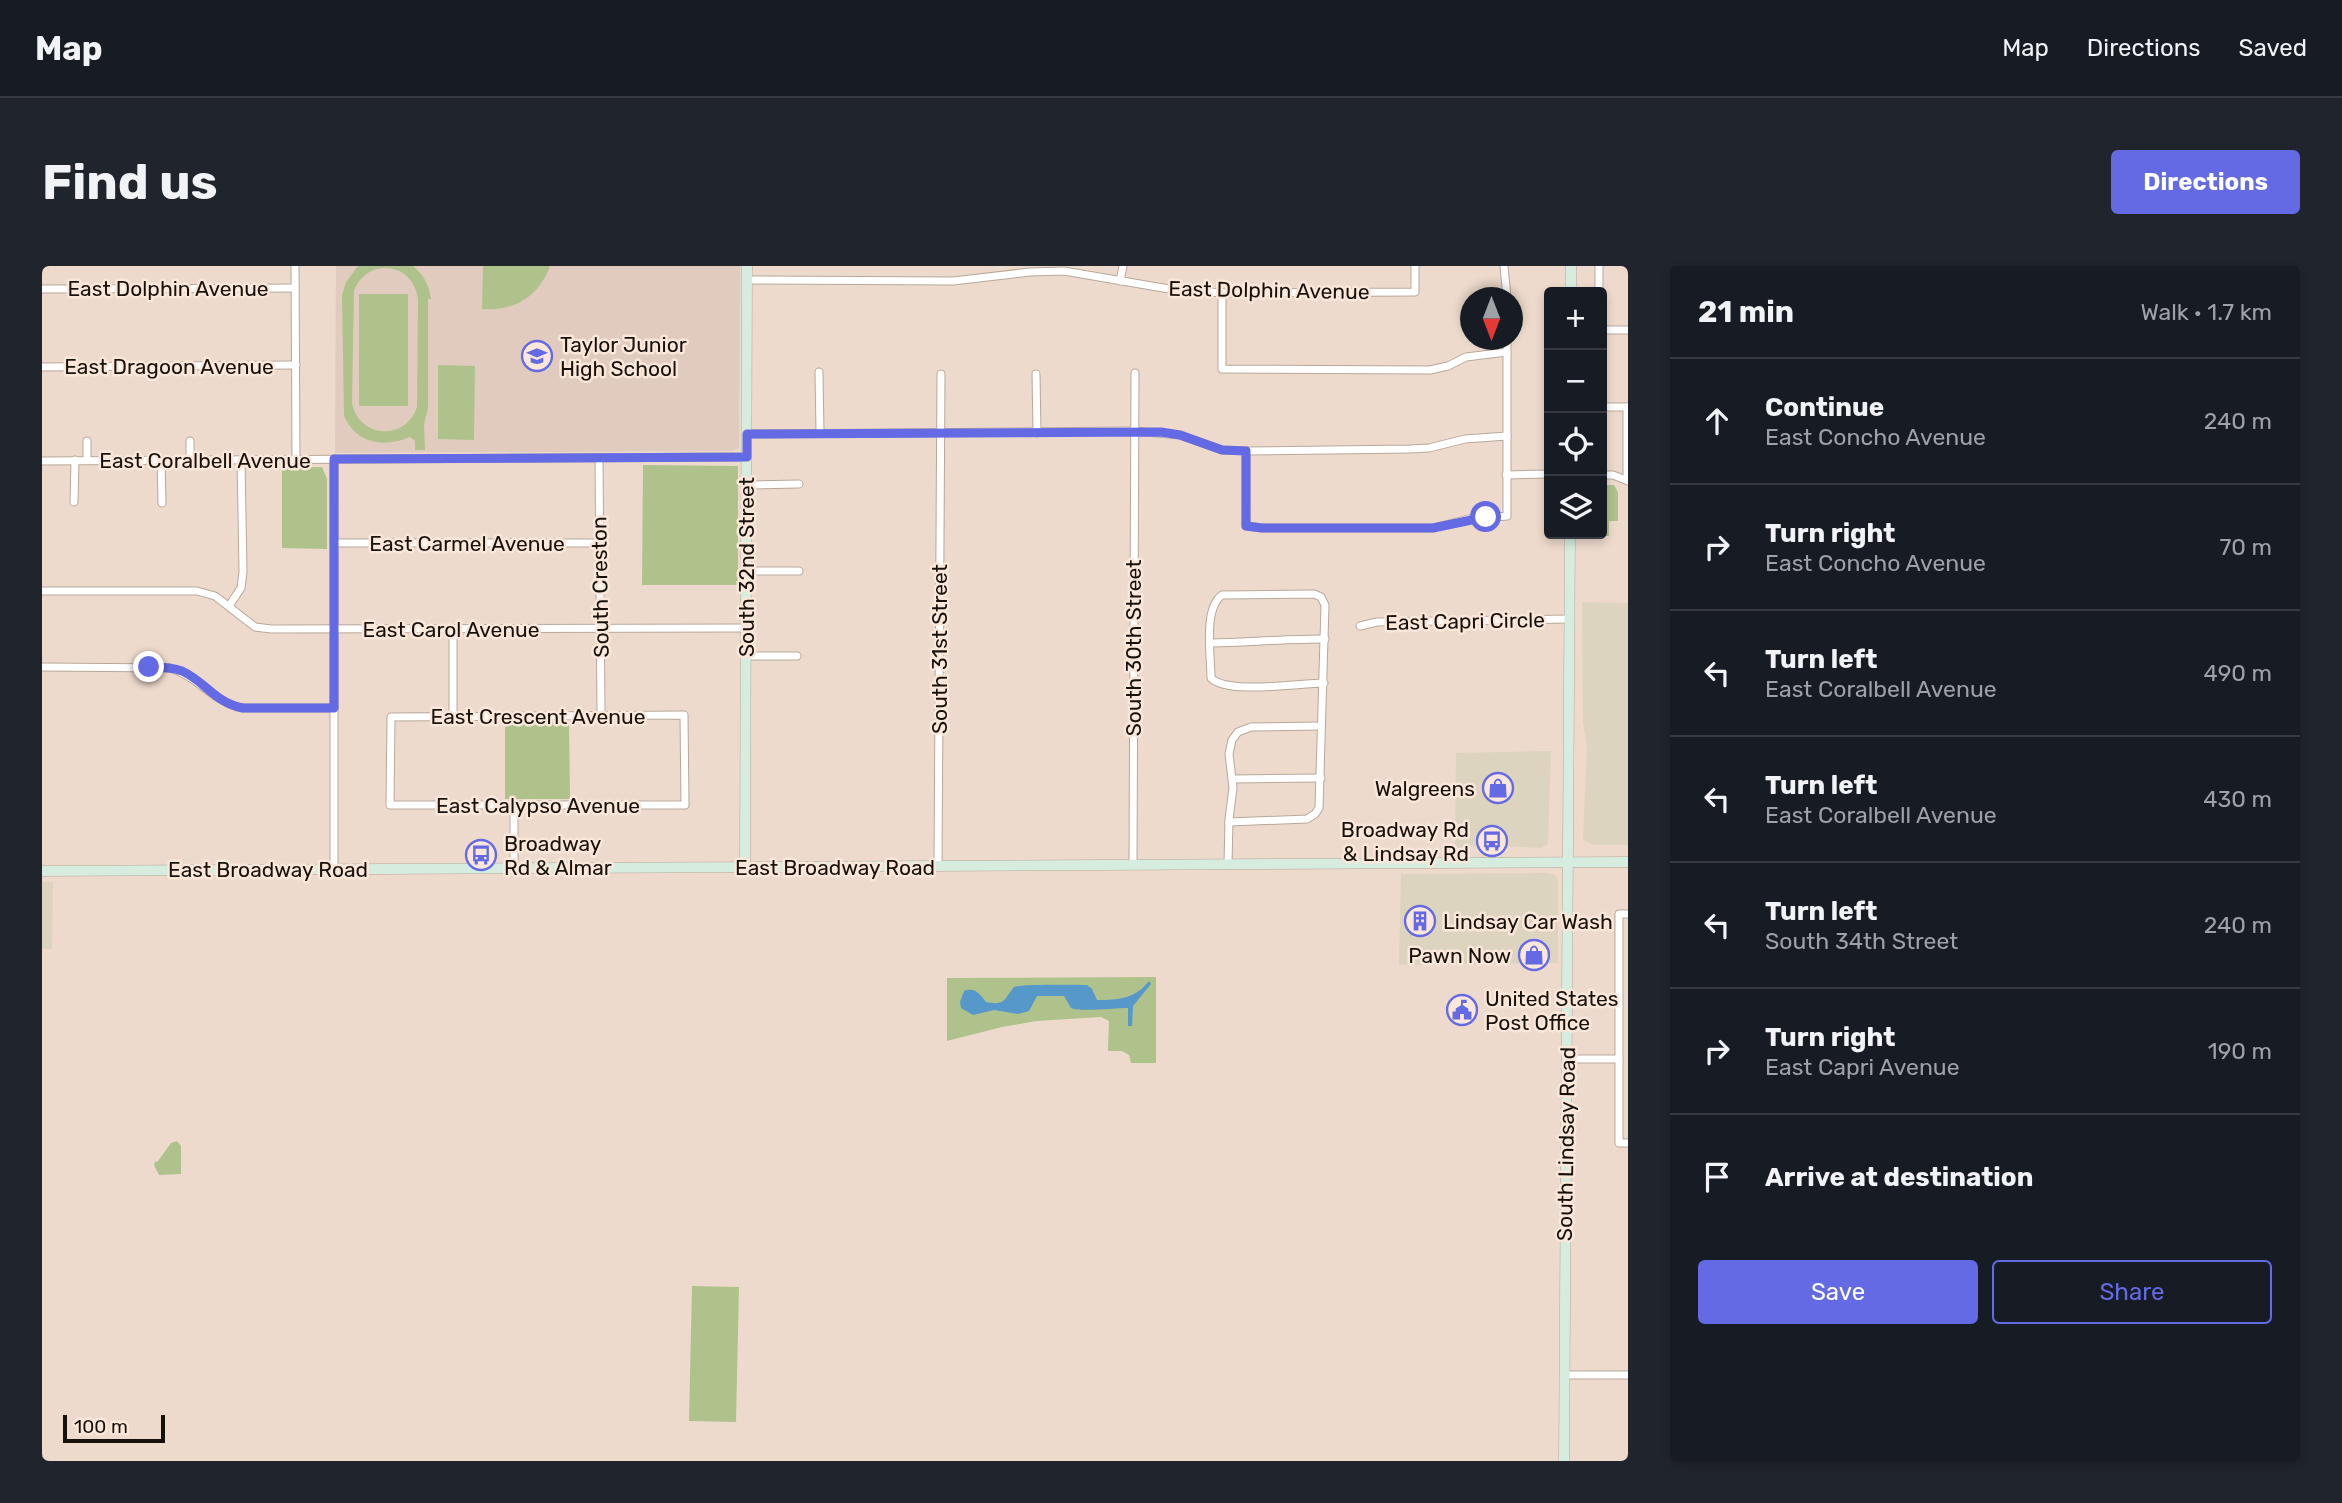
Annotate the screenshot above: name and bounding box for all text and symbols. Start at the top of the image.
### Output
text: Map [35,29,103,68]
text: Map [2002,34,2049,62]
text: Directions [2087,34,2200,62]
text: Saved [2238,34,2307,62]
button: Directions [2111,150,2300,214]
text: Find us [42,153,218,211]
street label: East Dolphin Avenue [67,276,269,301]
street label: East Dolphin Avenue [1168,276,1370,304]
north arrow [1460,287,1523,350]
map controls [1544,287,1607,539]
button: + [1544,287,1607,350]
text: 21 min [1698,294,1794,330]
text: Walk · 1.7 km [2141,298,2272,326]
place label: Taylor Junior High School [560,332,687,381]
school or university icon: Taylor Junior High School [520,339,554,373]
button: − [1544,350,1607,413]
street label: East Dragoon Avenue [64,354,274,379]
text: Continue [1765,392,1884,423]
icon: ahead [1698,402,1736,440]
text: 240 m [2204,407,2272,435]
button: locate [1544,413,1607,476]
text: East Concho Avenue [1765,423,1986,451]
street label: East Coralbell Avenue [99,448,311,473]
button: layers [1544,476,1607,539]
street label: South 32nd Street [734,477,759,657]
route start [1470,501,1501,532]
street label: South Creston [586,516,614,658]
text: Turn right [1765,518,1895,549]
icon: right [1698,528,1736,566]
street label: East Carmel Avenue [369,531,565,556]
text: 70 m [2220,533,2272,561]
text: East Concho Avenue [1765,549,1986,577]
street label: South 30th Street [1121,560,1146,736]
street label: South 31st Street [927,564,952,734]
street label: East Capri Circle [1385,607,1545,635]
street label: East Carol Avenue [362,617,540,642]
text: Turn left [1765,644,1877,675]
route end [133,651,164,682]
icon: left [1698,654,1736,692]
text: 490 m [2204,659,2272,687]
text: East Coralbell Avenue [1765,675,1997,703]
street label: East Crescent Avenue [431,704,645,729]
text: Turn left [1765,770,1877,801]
shop icon: Walgreens [1481,771,1515,805]
place label: Walgreens [1375,776,1475,801]
icon: left [1698,780,1736,818]
text: 430 m [2203,785,2272,813]
street label: East Calypso Avenue [436,793,640,818]
text: East Coralbell Avenue [1765,801,1997,829]
place label: Broadway Rd & Lindsay Rd [1341,817,1469,866]
bus stop icon: Broadway Rd & Lindsay Rd [1475,824,1509,858]
place label: Broadway Rd & Almar [504,831,612,880]
bus stop icon: Broadway Rd & Almar [464,838,498,872]
street label: East Broadway Road [735,855,935,880]
street label: East Broadway Road [168,857,368,882]
text: Turn left [1765,896,1877,927]
building icon: Lindsay Car Wash [1403,904,1437,938]
icon: left [1698,906,1736,944]
place label: Lindsay Car Wash [1443,909,1613,934]
text: 240 m [2204,911,2272,939]
text: South 34th Street [1765,927,1958,955]
shop icon: Pawn Now [1517,938,1551,972]
place label: Pawn Now [1408,943,1511,968]
place label: United States Post Office [1485,986,1619,1035]
public building icon: United States Post Office [1445,993,1479,1027]
text: Turn right [1765,1022,1895,1053]
icon: right [1698,1032,1736,1070]
text: 190 m [2208,1037,2272,1065]
street label: South Lindsay Road [1552,1047,1580,1241]
text: East Capri Avenue [1765,1053,1960,1081]
icon: arrive [1698,1158,1736,1196]
text: Arrive at destination [1765,1162,2033,1193]
button: Save [1698,1260,1978,1324]
button: Share [1992,1260,2272,1324]
scale bar [63,1412,164,1444]
text: 100 m [74,1415,128,1438]

